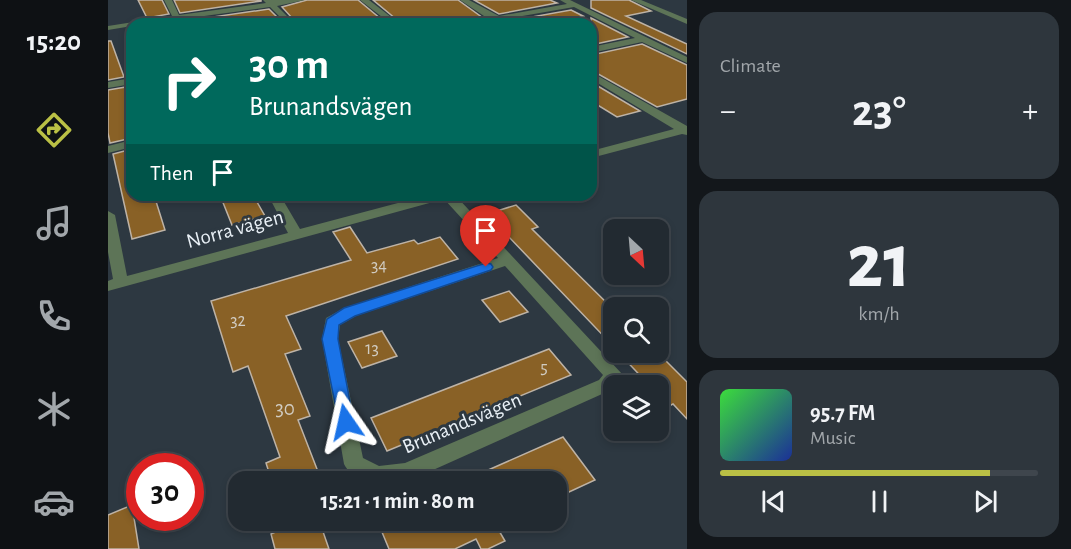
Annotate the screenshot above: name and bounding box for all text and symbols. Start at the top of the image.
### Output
text: 15:20 [27,28,81,55]
icon: right [150,42,228,120]
text: 30 m [249,44,329,86]
text: Climate [720,56,781,76]
text: 23° [852,89,906,134]
text: Brunandsvägen [249,93,413,120]
text: − [720,95,736,128]
text: + [1022,95,1038,128]
icon: directions [33,109,75,151]
icon: arrive [206,156,239,189]
text: Then [150,162,194,184]
icon: music [33,202,75,244]
pin [460,205,511,267]
street label: Norra vägen [184,206,286,252]
icon: arrive [469,214,502,247]
north arrow [603,219,669,285]
map controls [603,219,669,441]
text: 21 [847,224,911,302]
house number: 34 [371,257,387,275]
icon: phone [33,295,75,337]
button: search [603,297,669,363]
text: km/h [858,304,900,324]
house number: 32 [230,312,246,330]
house number: 13 [365,340,379,358]
house number: 5 [540,359,548,377]
button: layers [603,375,669,441]
icon: climate [33,388,75,430]
street label: Brunandsvägen [399,388,525,458]
position arrow [314,390,378,454]
house number: 30 [275,398,295,419]
text: 95.7 FM [810,402,875,424]
text: Music [810,428,856,448]
speed limit sign: 30 [126,453,204,531]
icon: car [33,481,75,523]
icon: previous [757,485,790,518]
icon: pause [863,485,896,518]
icon: next [969,485,1002,518]
text: 15:21 · 1 min · 80 m [321,490,474,512]

